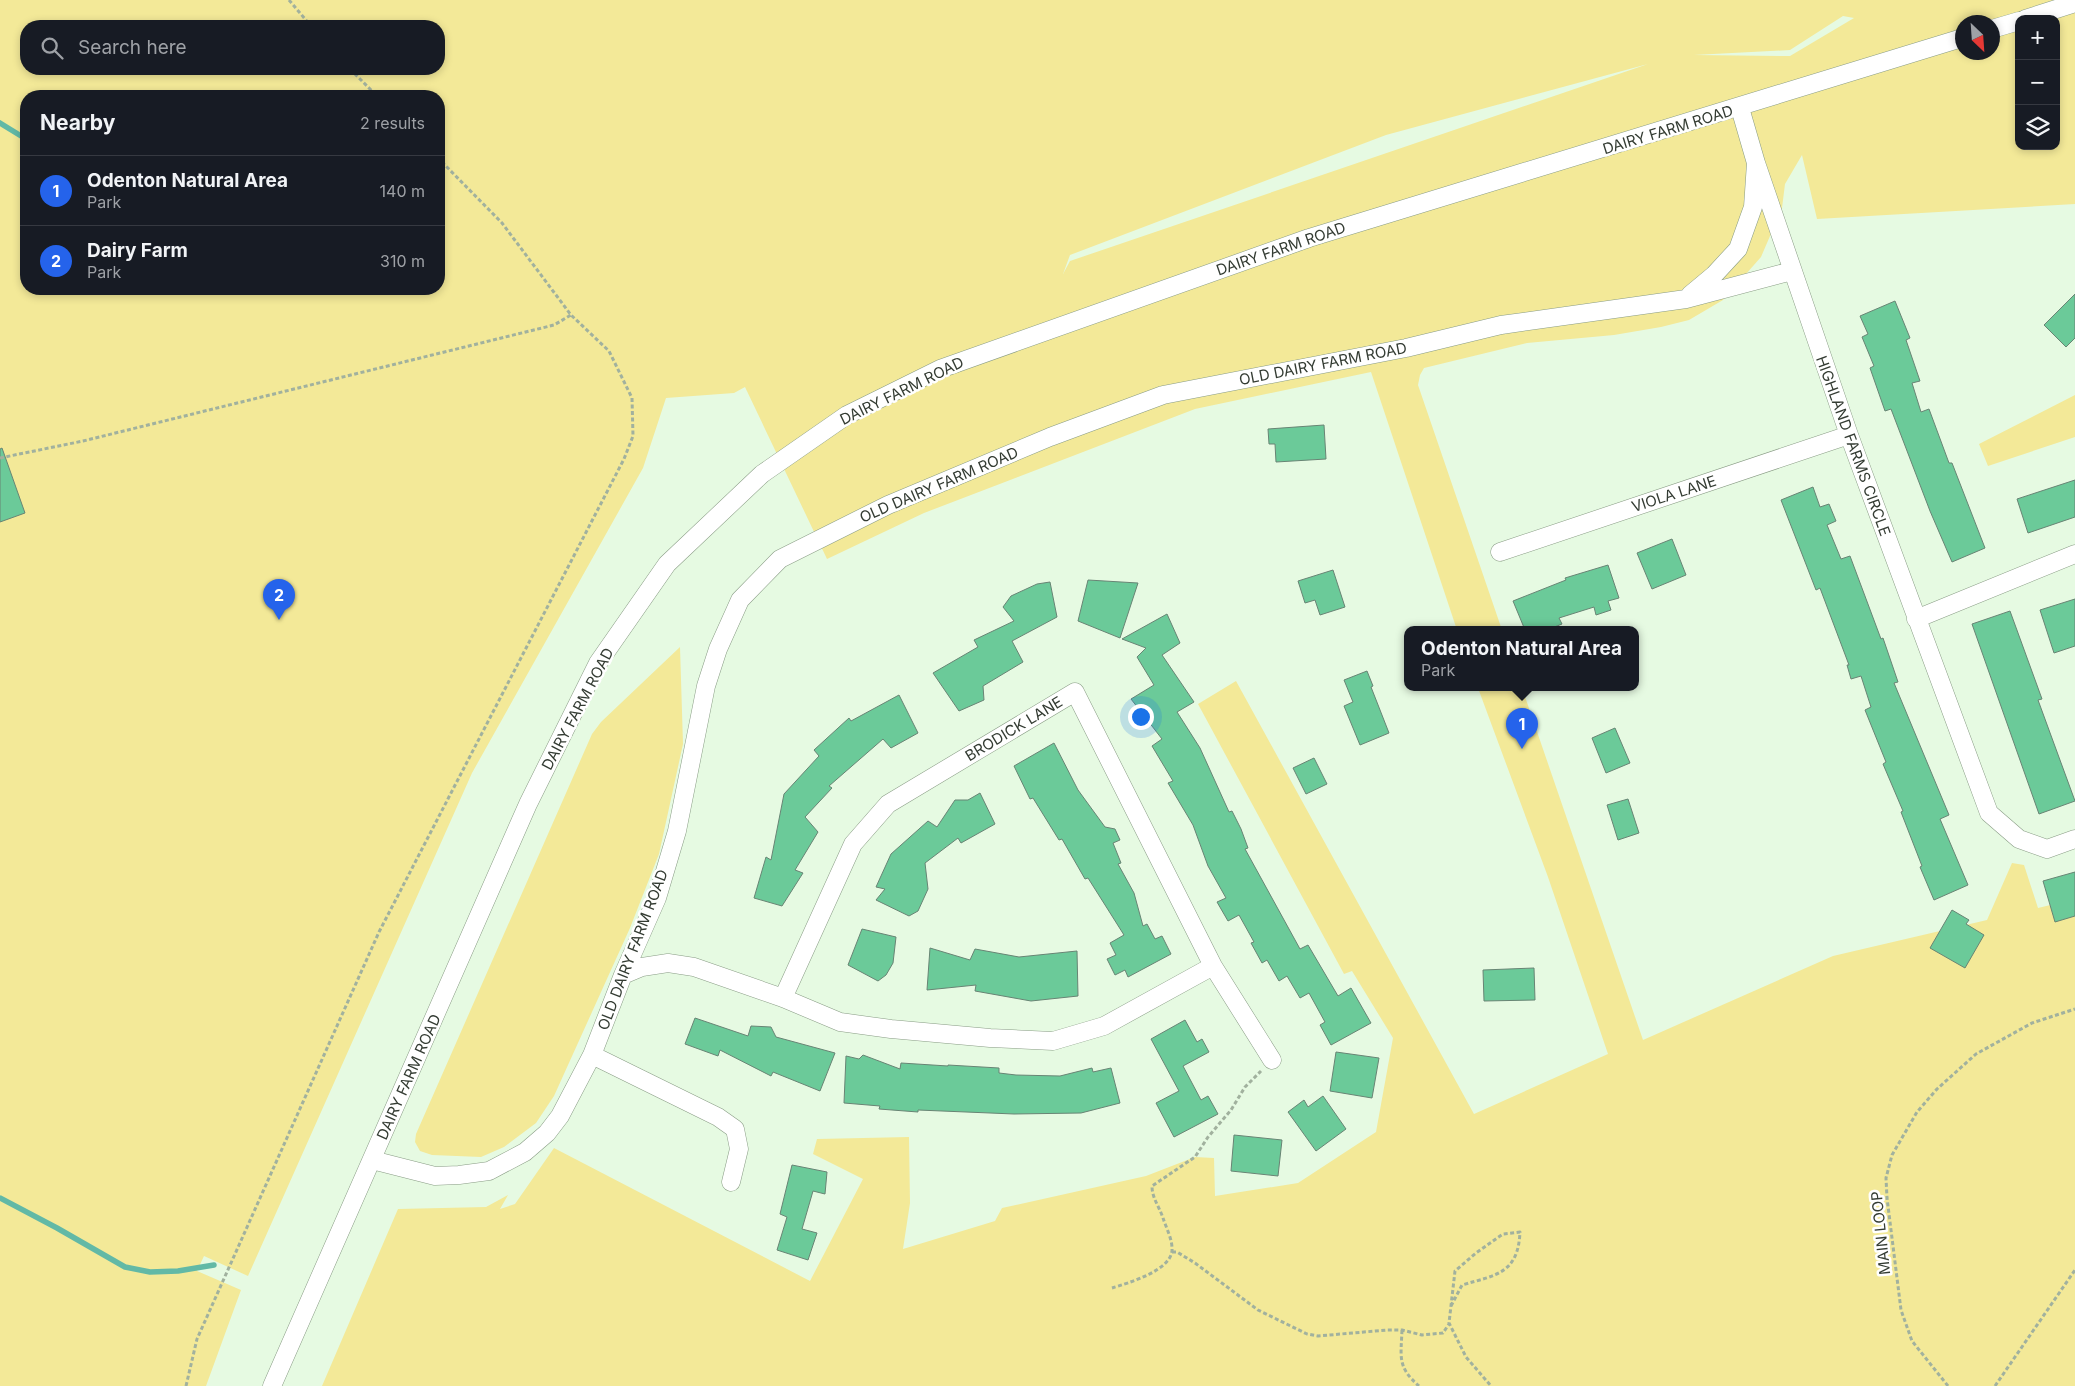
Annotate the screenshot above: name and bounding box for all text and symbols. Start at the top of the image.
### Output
north arrow [1955,15,2000,60]
map controls [2015,15,2060,150]
button: + [2015,15,2060,60]
search box [20,20,445,75]
icon: search [38,34,66,62]
text: Search here [78,36,187,59]
button: − [2015,60,2060,105]
street label: DAIRY FARM ROAD [1600,101,1735,158]
button: layers [2015,105,2060,150]
text: Nearby [40,110,115,135]
text: 2 results [360,113,425,133]
text: Odenton Natural Area [87,169,288,192]
text: 1 [53,181,59,201]
text: 140 m [380,181,425,201]
text: Park [87,192,121,212]
street label: DAIRY FARM ROAD [1214,217,1348,280]
text: Dairy Farm [87,239,188,262]
text: 2 [51,251,61,271]
text: 310 m [380,251,425,271]
text: Park [87,262,121,282]
street label: OLD DAIRY FARM ROAD [1237,338,1408,389]
street label: DAIRY FARM ROAD [837,352,967,429]
street label: HIGHLAND FARMS CIRCLE [1812,353,1895,539]
street label: OLD DAIRY FARM ROAD [857,442,1021,527]
street label: VIOLA LANE [1629,471,1719,516]
pin: 2 [263,579,295,620]
popup [1404,626,1639,691]
text: Odenton Natural Area [1421,637,1622,660]
street label: DAIRY FARM ROAD [537,645,618,773]
text: Park [1421,660,1455,680]
street label: BRODICK LANE [962,692,1066,765]
your location [1128,704,1154,730]
pin: 1 [1506,708,1538,749]
street label: OLD DAIRY FARM ROAD [593,867,672,1033]
street label: DAIRY FARM ROAD [372,1011,445,1143]
street label: MAIN LOOP [1867,1190,1894,1276]

